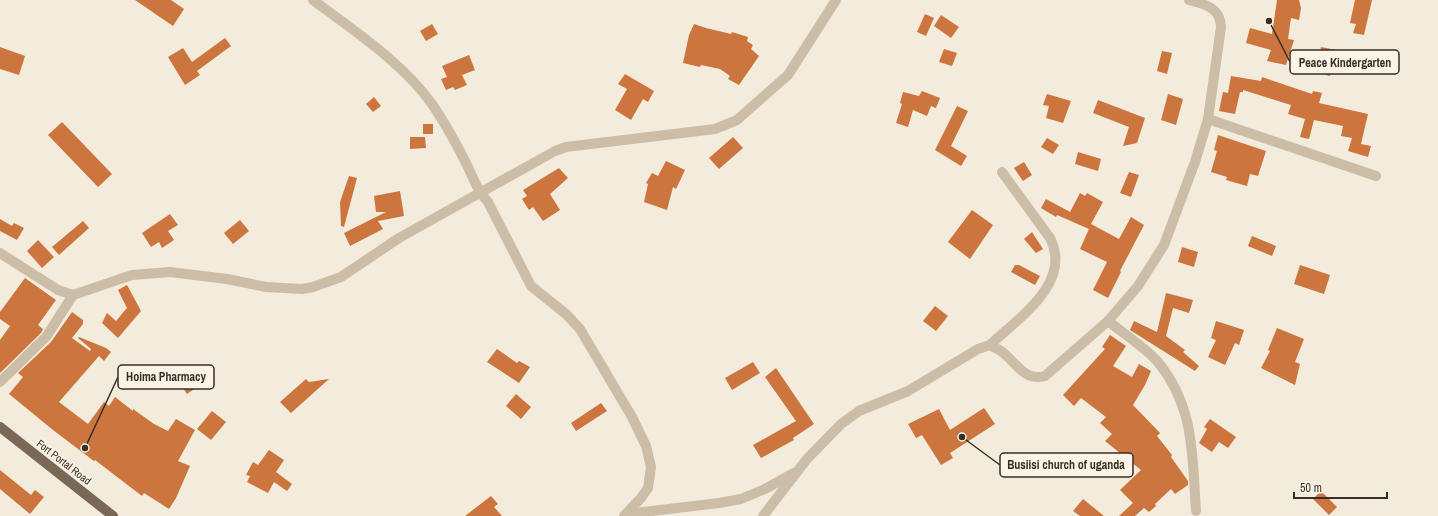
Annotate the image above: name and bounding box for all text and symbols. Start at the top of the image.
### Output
callout: Peace Kindergarten [1290,50,1399,74]
text: Peace Kindergarten [1299,55,1391,71]
callout: Hoima Pharmacy [118,365,214,389]
text: Hoima Pharmacy [126,369,206,385]
street label: Fort Portal Road [34,436,94,488]
callout: Busiisi church of uganda [1000,453,1133,477]
text: Busiisi church of uganda [1007,457,1125,473]
scale bar [1294,474,1387,500]
text: 50 m [1300,480,1322,496]

